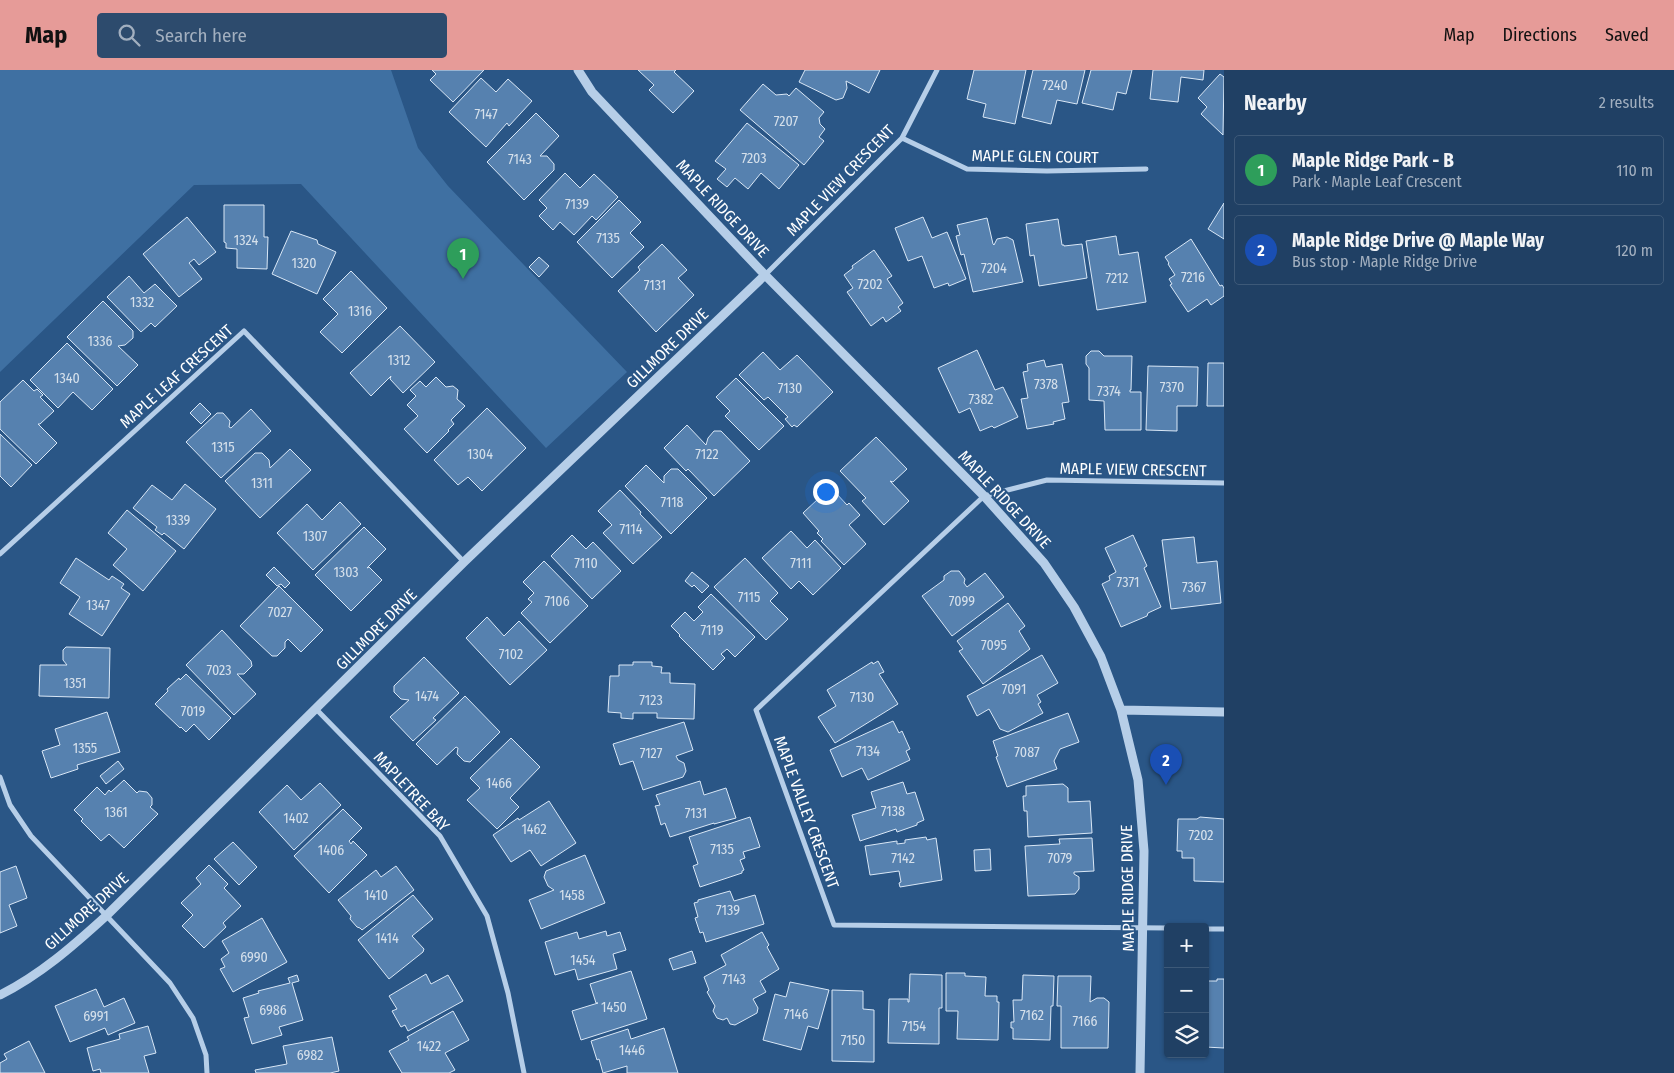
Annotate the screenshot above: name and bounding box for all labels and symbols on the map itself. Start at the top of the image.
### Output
house number: 7240 [1042,77,1068,94]
house number: 7147 [474,106,498,123]
house number: 7207 [774,113,799,130]
street label: MAPLE VIEW CRESCENT [782,120,899,240]
street label: MAPLE GLEN COURT [971,146,1099,167]
house number: 7203 [741,150,767,167]
house number: 7143 [508,151,532,168]
street label: MAPLE RIDGE DRIVE [672,155,773,261]
house number: 7139 [565,196,589,213]
house number: 7135 [596,230,620,247]
house number: 1324 [234,232,258,249]
pin: 1 [447,238,479,279]
house number: 1320 [291,255,317,272]
house number: 7204 [981,260,1007,277]
house number: 7216 [1181,269,1205,286]
house number: 7212 [1105,270,1129,287]
house number: 7202 [857,276,883,293]
house number: 7131 [644,277,666,294]
house number: 1332 [130,294,154,311]
house number: 1316 [348,303,372,320]
street label: GILLMORE DRIVE [622,305,712,392]
street label: MAPLE LEAF CRESCENT [116,320,237,432]
house number: 1336 [87,333,113,350]
house number: 1312 [387,352,411,369]
house number: 1340 [54,370,80,387]
house number: 7378 [1034,376,1058,393]
house number: 7370 [1160,379,1184,396]
house number: 7130 [778,380,802,397]
house number: 7374 [1097,383,1121,400]
house number: 7382 [969,391,993,408]
house number: 1315 [211,439,235,456]
house number: 1304 [467,446,493,463]
house number: 7122 [695,446,719,463]
street label: MAPLE RIDGE DRIVE [954,446,1055,552]
street label: MAPLE VIEW CRESCENT [1059,459,1207,480]
house number: 1311 [251,475,273,492]
your location [813,479,839,505]
house number: 7118 [660,494,684,511]
house number: 1339 [166,512,191,529]
house number: 7114 [620,521,643,538]
house number: 1307 [303,528,328,545]
house number: 7110 [574,555,598,572]
house number: 7111 [790,555,812,572]
house number: 1303 [333,564,359,581]
house number: 7371 [1117,574,1139,591]
house number: 7367 [1182,579,1206,596]
street label: GILLMORE DRIVE [332,585,421,674]
house number: 7115 [738,589,760,606]
house number: 7106 [544,593,570,610]
house number: 7099 [949,593,975,610]
house number: 1347 [86,597,110,614]
house number: 7027 [268,604,293,621]
house number: 7119 [700,622,724,639]
house number: 7095 [981,637,1007,654]
house number: 7102 [499,646,523,663]
house number: 7023 [206,662,232,679]
house number: 1351 [64,675,86,692]
house number: 7091 [1002,681,1026,698]
house number: 1474 [415,688,439,705]
house number: 7130 [850,689,874,706]
house number: 7123 [639,692,663,709]
house number: 7019 [181,703,206,720]
street label: MAPLE VALLEY CRESCENT [770,733,843,892]
house number: 1355 [73,740,97,757]
house number: 7134 [856,743,880,760]
house number: 7087 [1014,744,1040,761]
pin: 2 [1150,744,1182,785]
house number: 7127 [640,745,663,762]
street label: MAPLETREE BAY [370,748,453,835]
house number: 1466 [486,775,512,792]
house number: 7138 [881,803,905,820]
house number: 1361 [104,804,128,821]
house number: 7131 [685,805,707,822]
house number: 1402 [283,810,309,827]
house number: 1462 [521,821,547,838]
street label: MAPLE RIDGE DRIVE [1117,824,1138,952]
house number: 7202 [1188,827,1214,844]
house number: 7135 [710,841,734,858]
house number: 1406 [318,842,344,859]
house number: 7142 [891,850,915,867]
house number: 7079 [1048,850,1073,867]
street label: GILLMORE DRIVE [40,869,132,954]
house number: 1410 [364,887,388,904]
house number: 1458 [559,887,585,904]
house number: 7139 [716,902,740,919]
house number: 1414 [375,930,399,947]
house number: 6990 [240,949,268,966]
house number: 1454 [570,952,596,969]
house number: 7143 [722,971,746,988]
house number: 1450 [601,999,627,1016]
house number: 6986 [259,1002,287,1019]
house number: 7146 [784,1006,808,1023]
house number: 7162 [1020,1007,1044,1024]
house number: 6991 [83,1008,109,1025]
house number: 7166 [1073,1013,1097,1030]
house number: 7154 [902,1018,926,1035]
house number: 7150 [841,1032,865,1049]
house number: 1422 [417,1038,441,1055]
house number: 1446 [619,1042,645,1059]
house number: 6982 [297,1047,323,1064]

